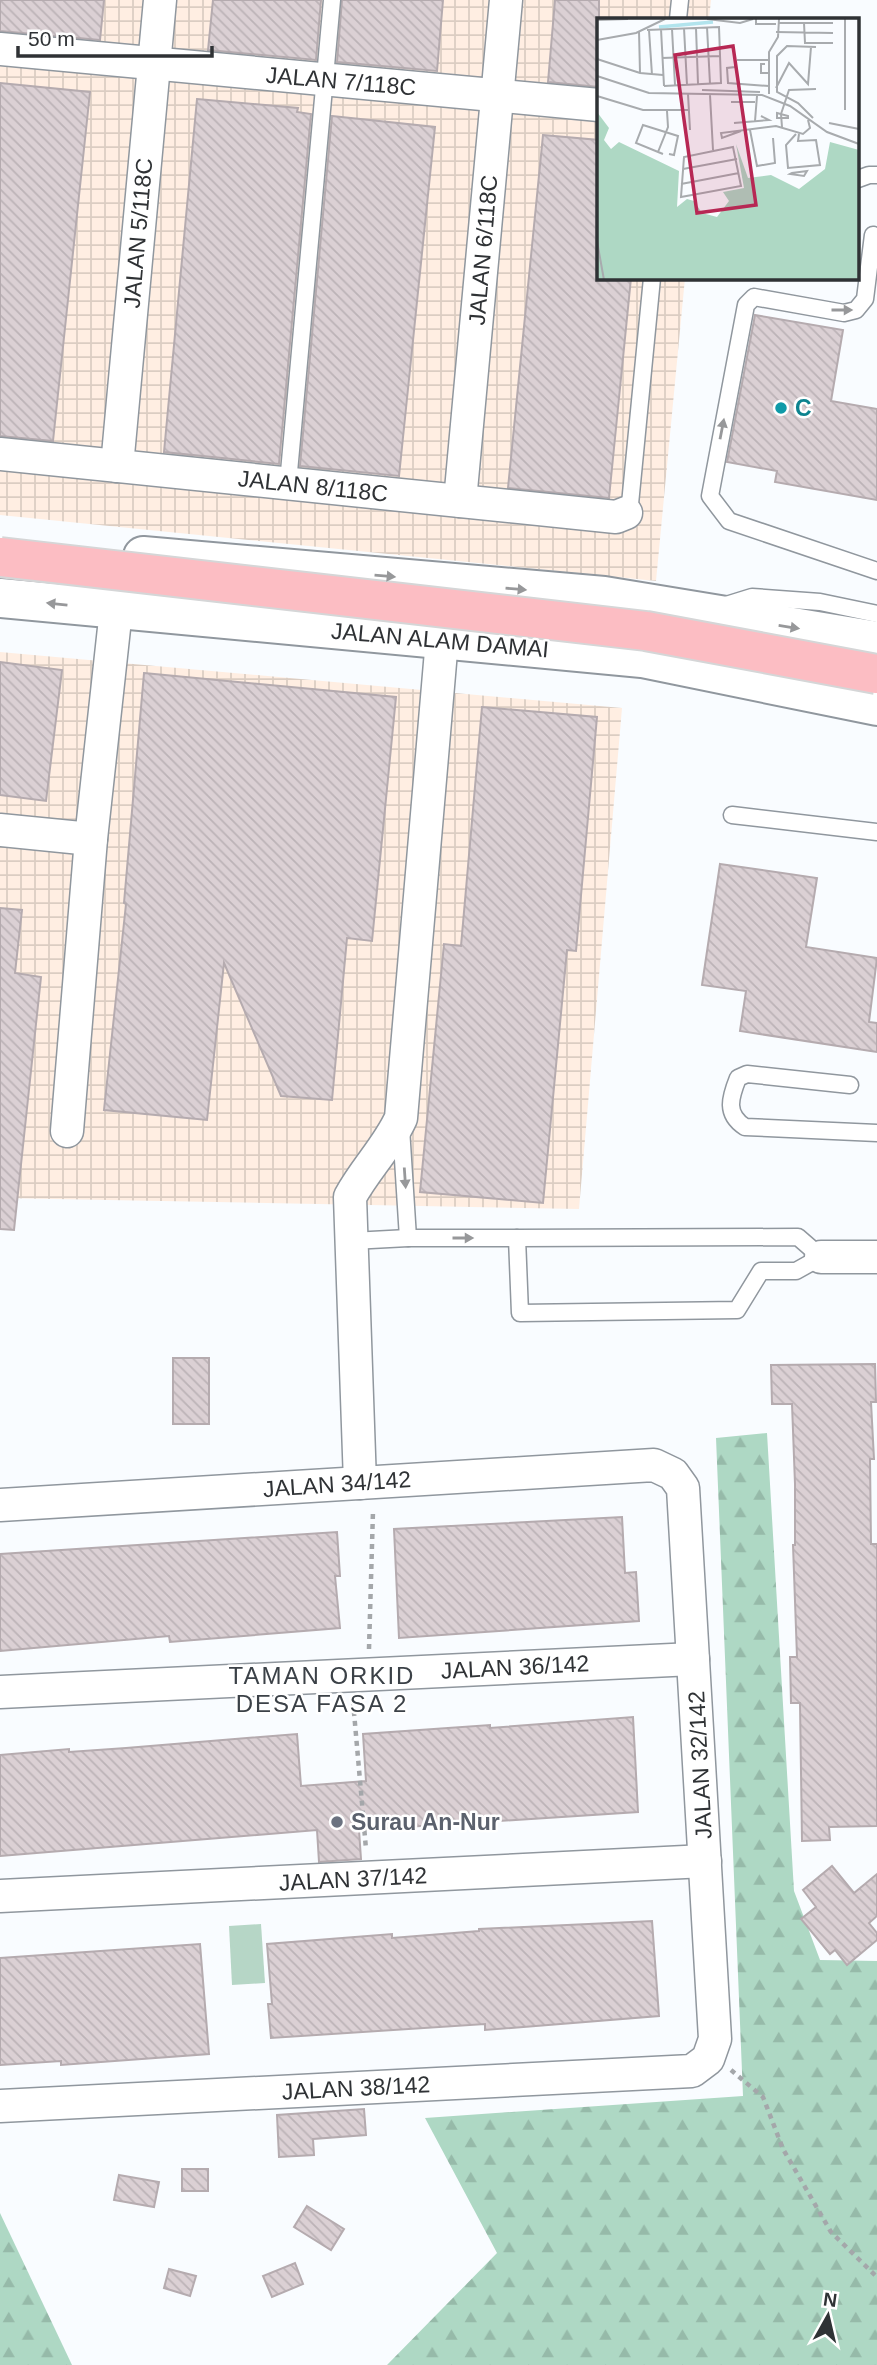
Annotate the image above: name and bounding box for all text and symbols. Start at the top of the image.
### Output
scale bar [18,14,212,58]
inset map [597,18,860,280]
text: 50 m [28,27,75,50]
street label: JALAN 7/118C [265,61,417,101]
street label: JALAN 5/118C [118,157,158,309]
street label: JALAN 6/118C [463,174,503,326]
one-way arrow [832,305,854,316]
place label: C [795,395,812,421]
marker: C [773,400,789,416]
one-way arrow [717,418,728,440]
street label: JALAN 8/118C [237,465,389,507]
one-way arrow [375,571,397,582]
one-way arrow [505,584,527,595]
one-way arrow [46,598,68,609]
street label: JALAN ALAM DAMAI [330,618,550,662]
one-way arrow [778,622,800,633]
one-way arrow [399,1167,410,1189]
one-way arrow [452,1232,474,1244]
street label: JALAN 34/142 [262,1466,412,1502]
street label: JALAN 36/142 [440,1650,590,1684]
district label: TAMAN ORKID DESA FASA 2 [229,1662,415,1717]
street label: JALAN 32/142 [683,1690,717,1840]
place label: Surau An-Nur [351,1809,500,1835]
marker: Surau An-Nur [329,1814,345,1830]
street label: JALAN 37/142 [278,1862,428,1896]
street label: JALAN 38/142 [281,2071,431,2105]
north arrow [793,2281,863,2351]
text: N [822,2288,839,2311]

